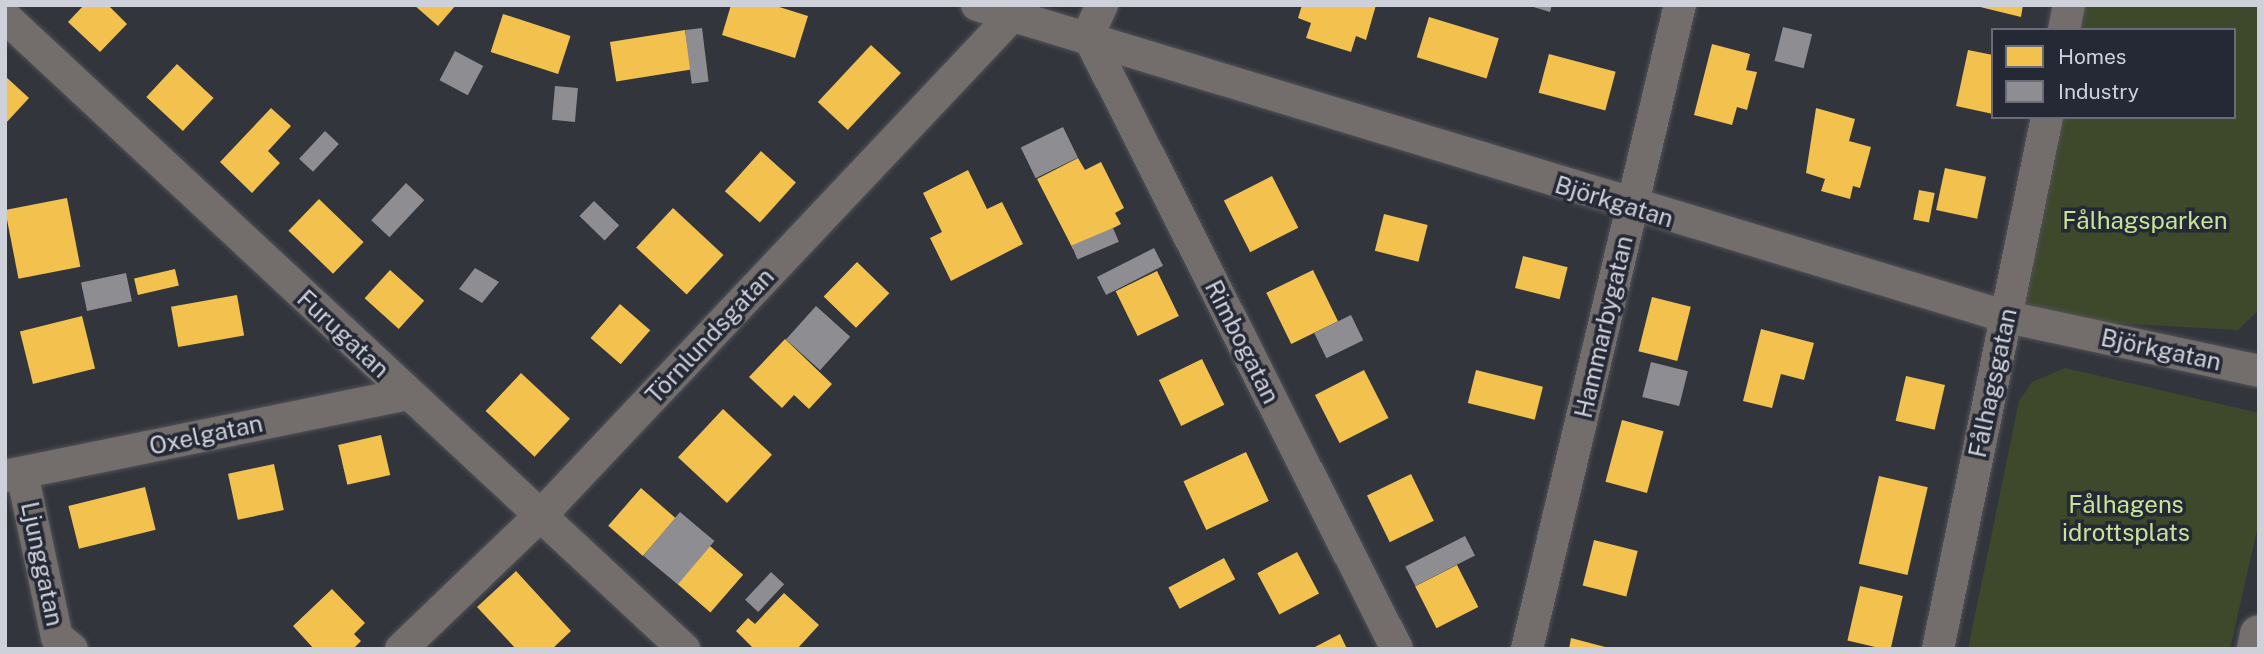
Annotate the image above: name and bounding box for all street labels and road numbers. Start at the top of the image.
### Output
street label: Björkgatan [1551,170,1677,234]
street label: Hammarbygatan [1569,233,1639,421]
street label: Törnlundsgatan [640,262,780,410]
street label: Rimbogatan [1199,276,1285,408]
street label: Furugatan [291,284,395,384]
street label: Fålhagsgatan [1963,306,2023,460]
street label: Björkgatan [2098,323,2224,377]
street label: Oxelgatan [147,409,265,461]
street label: Ljunggatan [15,499,69,629]

